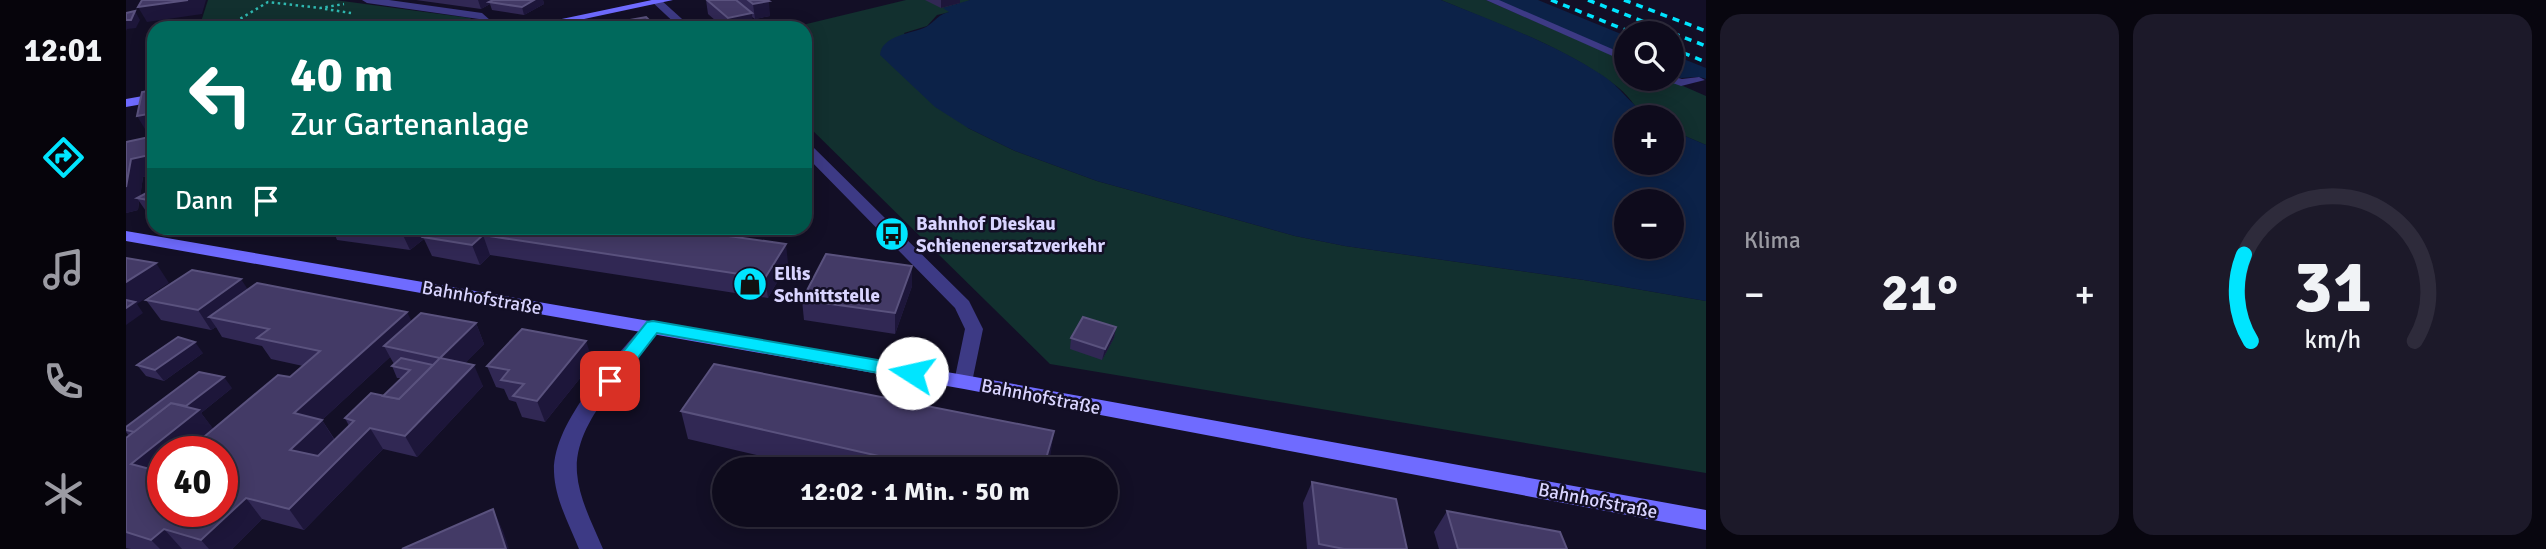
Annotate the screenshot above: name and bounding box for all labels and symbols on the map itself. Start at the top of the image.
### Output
place label: Bahnhof Dieskau Schienenersatzverkehr [916,212,1105,258]
bus stop icon: Bahnhof Dieskau Schienenersatzverkehr [873,215,911,253]
place label: Ellis Schnittstelle [774,262,880,308]
shop icon: Ellis Schnittstelle [731,265,769,303]
street label: Bahnhofstraße [420,276,544,320]
position arrow [875,336,949,410]
pin [580,351,640,411]
street label: Bahnhofstraße [979,374,1103,420]
speed limit sign: 40 [147,436,238,527]
street label: Bahnhofstraße [1536,478,1660,524]

